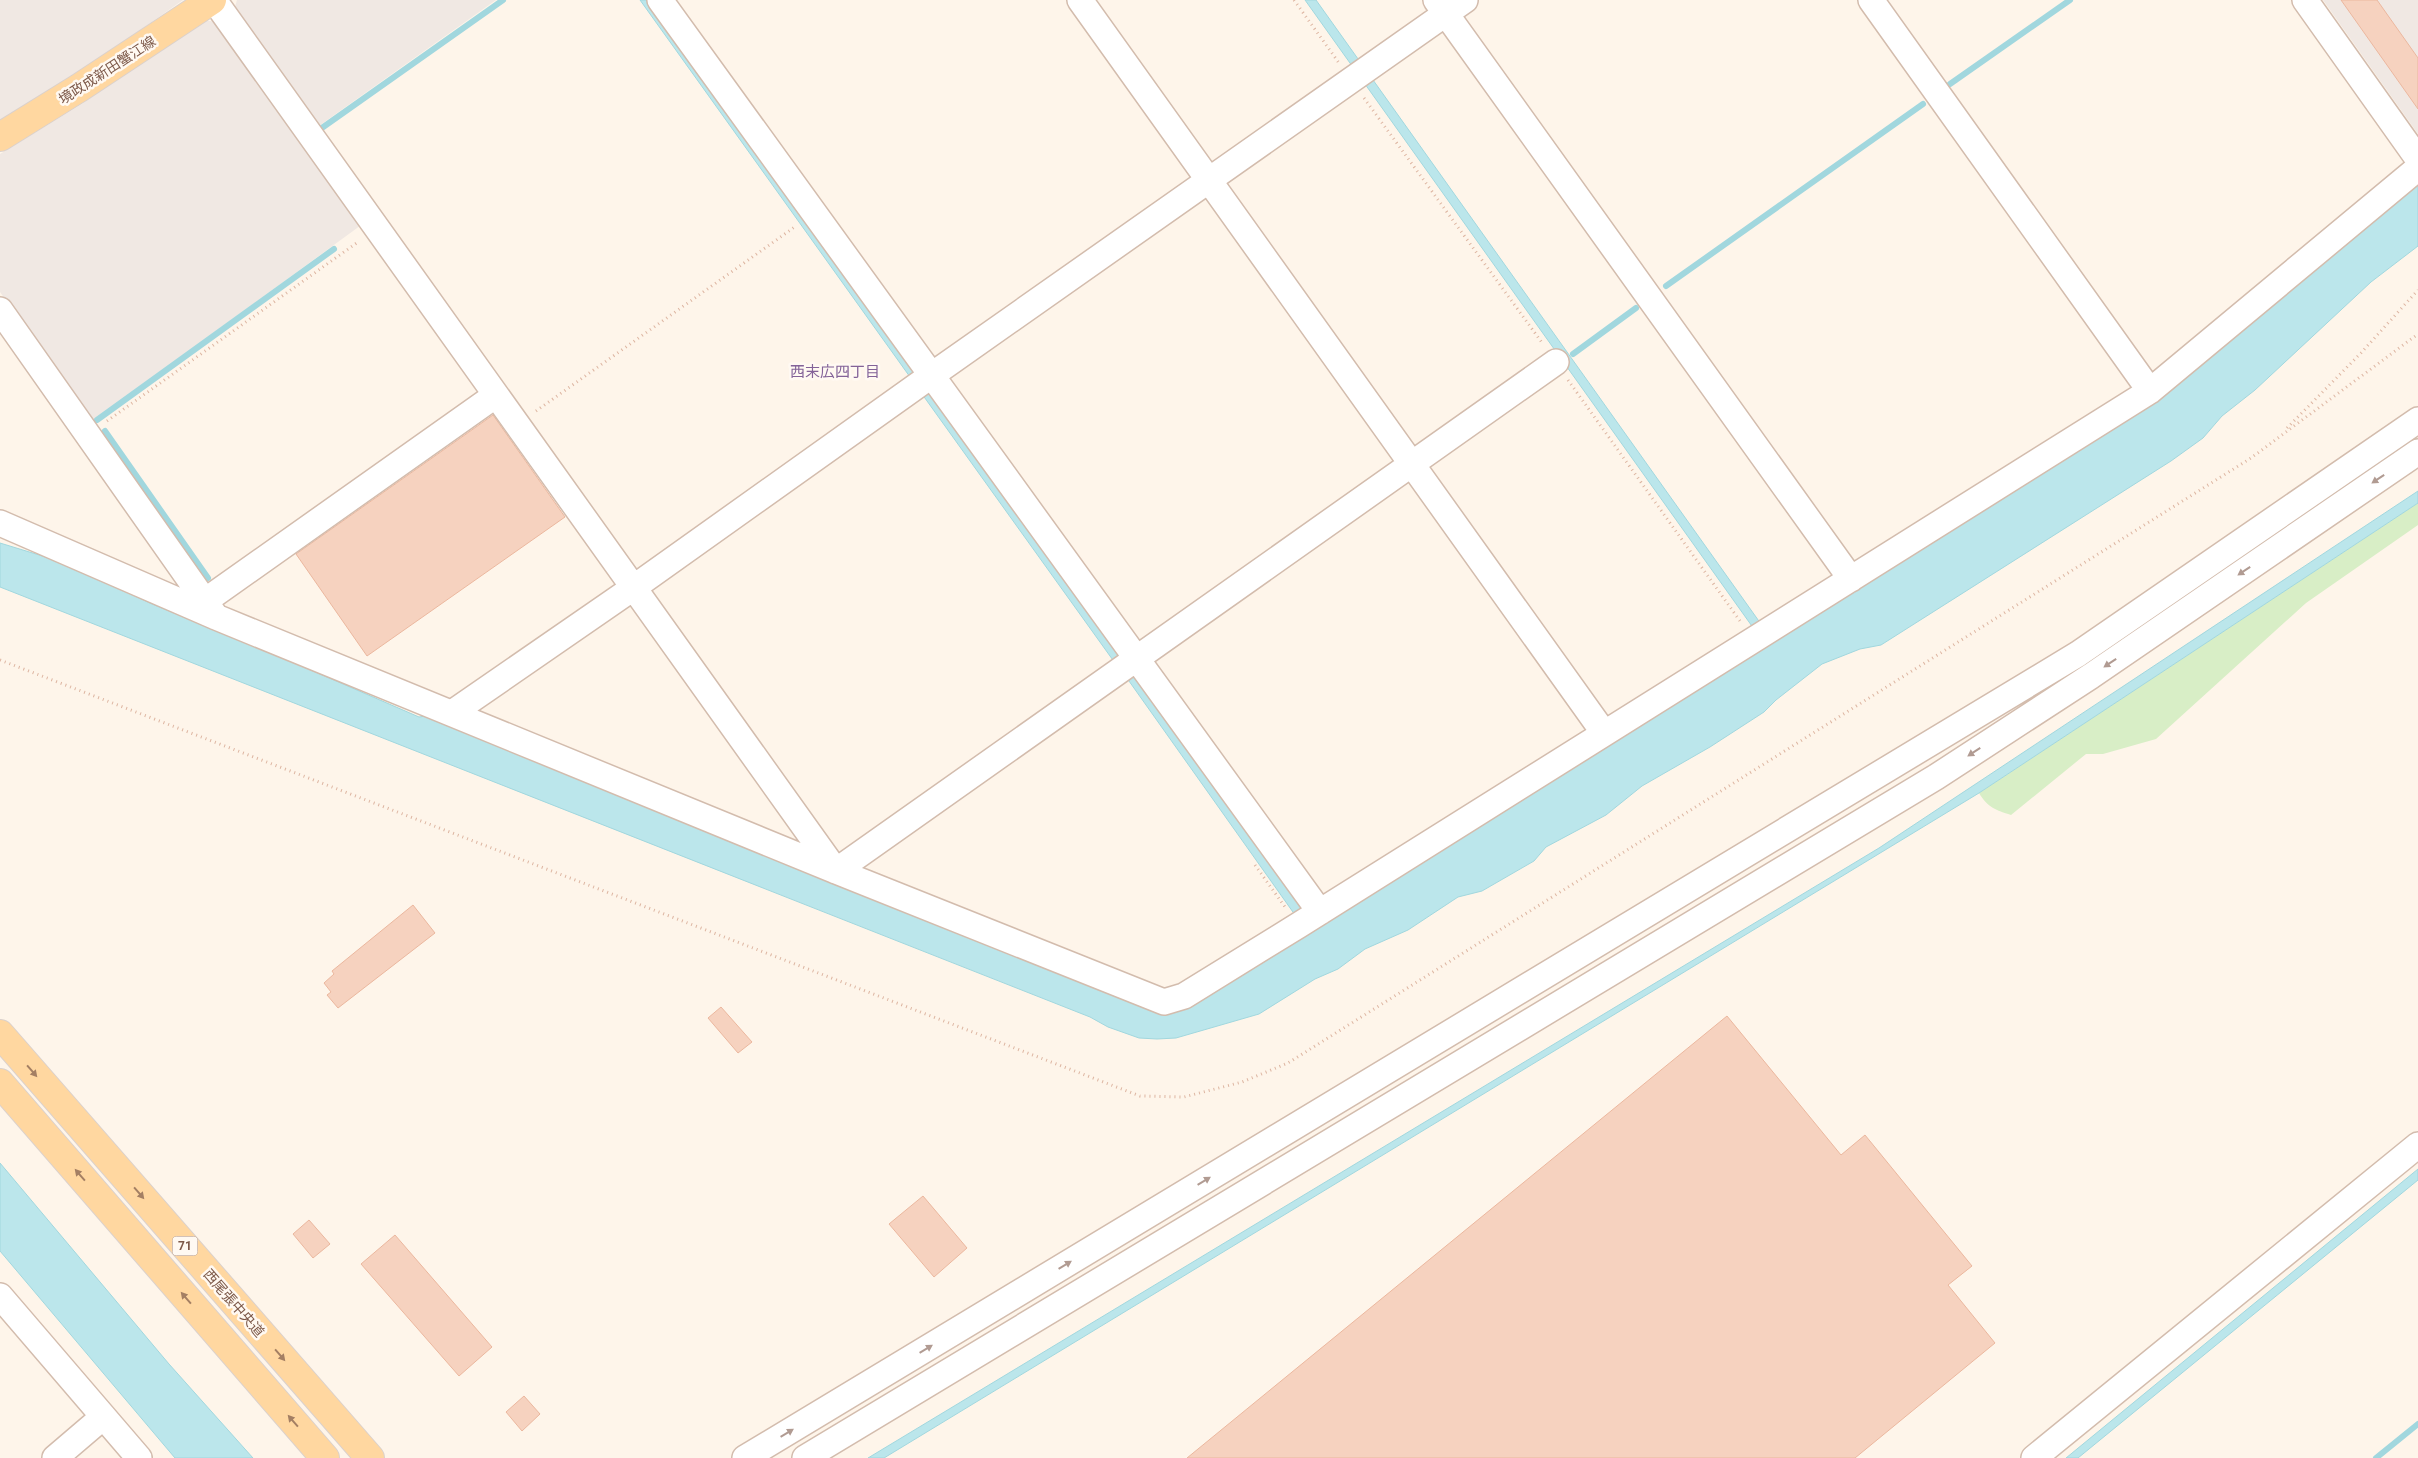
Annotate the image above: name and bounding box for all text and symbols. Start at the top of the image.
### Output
street label: 境政成新田蟹江線 [56,33,158,107]
district label: 西末広四丁目 [790,363,880,381]
one-way arrow [2371,474,2385,484]
one-way arrow [2237,566,2251,576]
one-way arrow [2103,658,2117,668]
one-way arrow [1967,747,1981,757]
one-way arrow [26,1064,38,1076]
one-way arrow [74,1170,86,1182]
one-way arrow [1198,1177,1211,1186]
one-way arrow [133,1187,145,1199]
road number: 71 [172,1236,198,1256]
one-way arrow [1058,1260,1071,1270]
street label: 西尾張中央道 [200,1266,268,1340]
one-way arrow [181,1292,192,1305]
one-way arrow [919,1344,932,1353]
one-way arrow [274,1349,286,1361]
one-way arrow [287,1416,299,1428]
one-way arrow [780,1428,793,1437]

